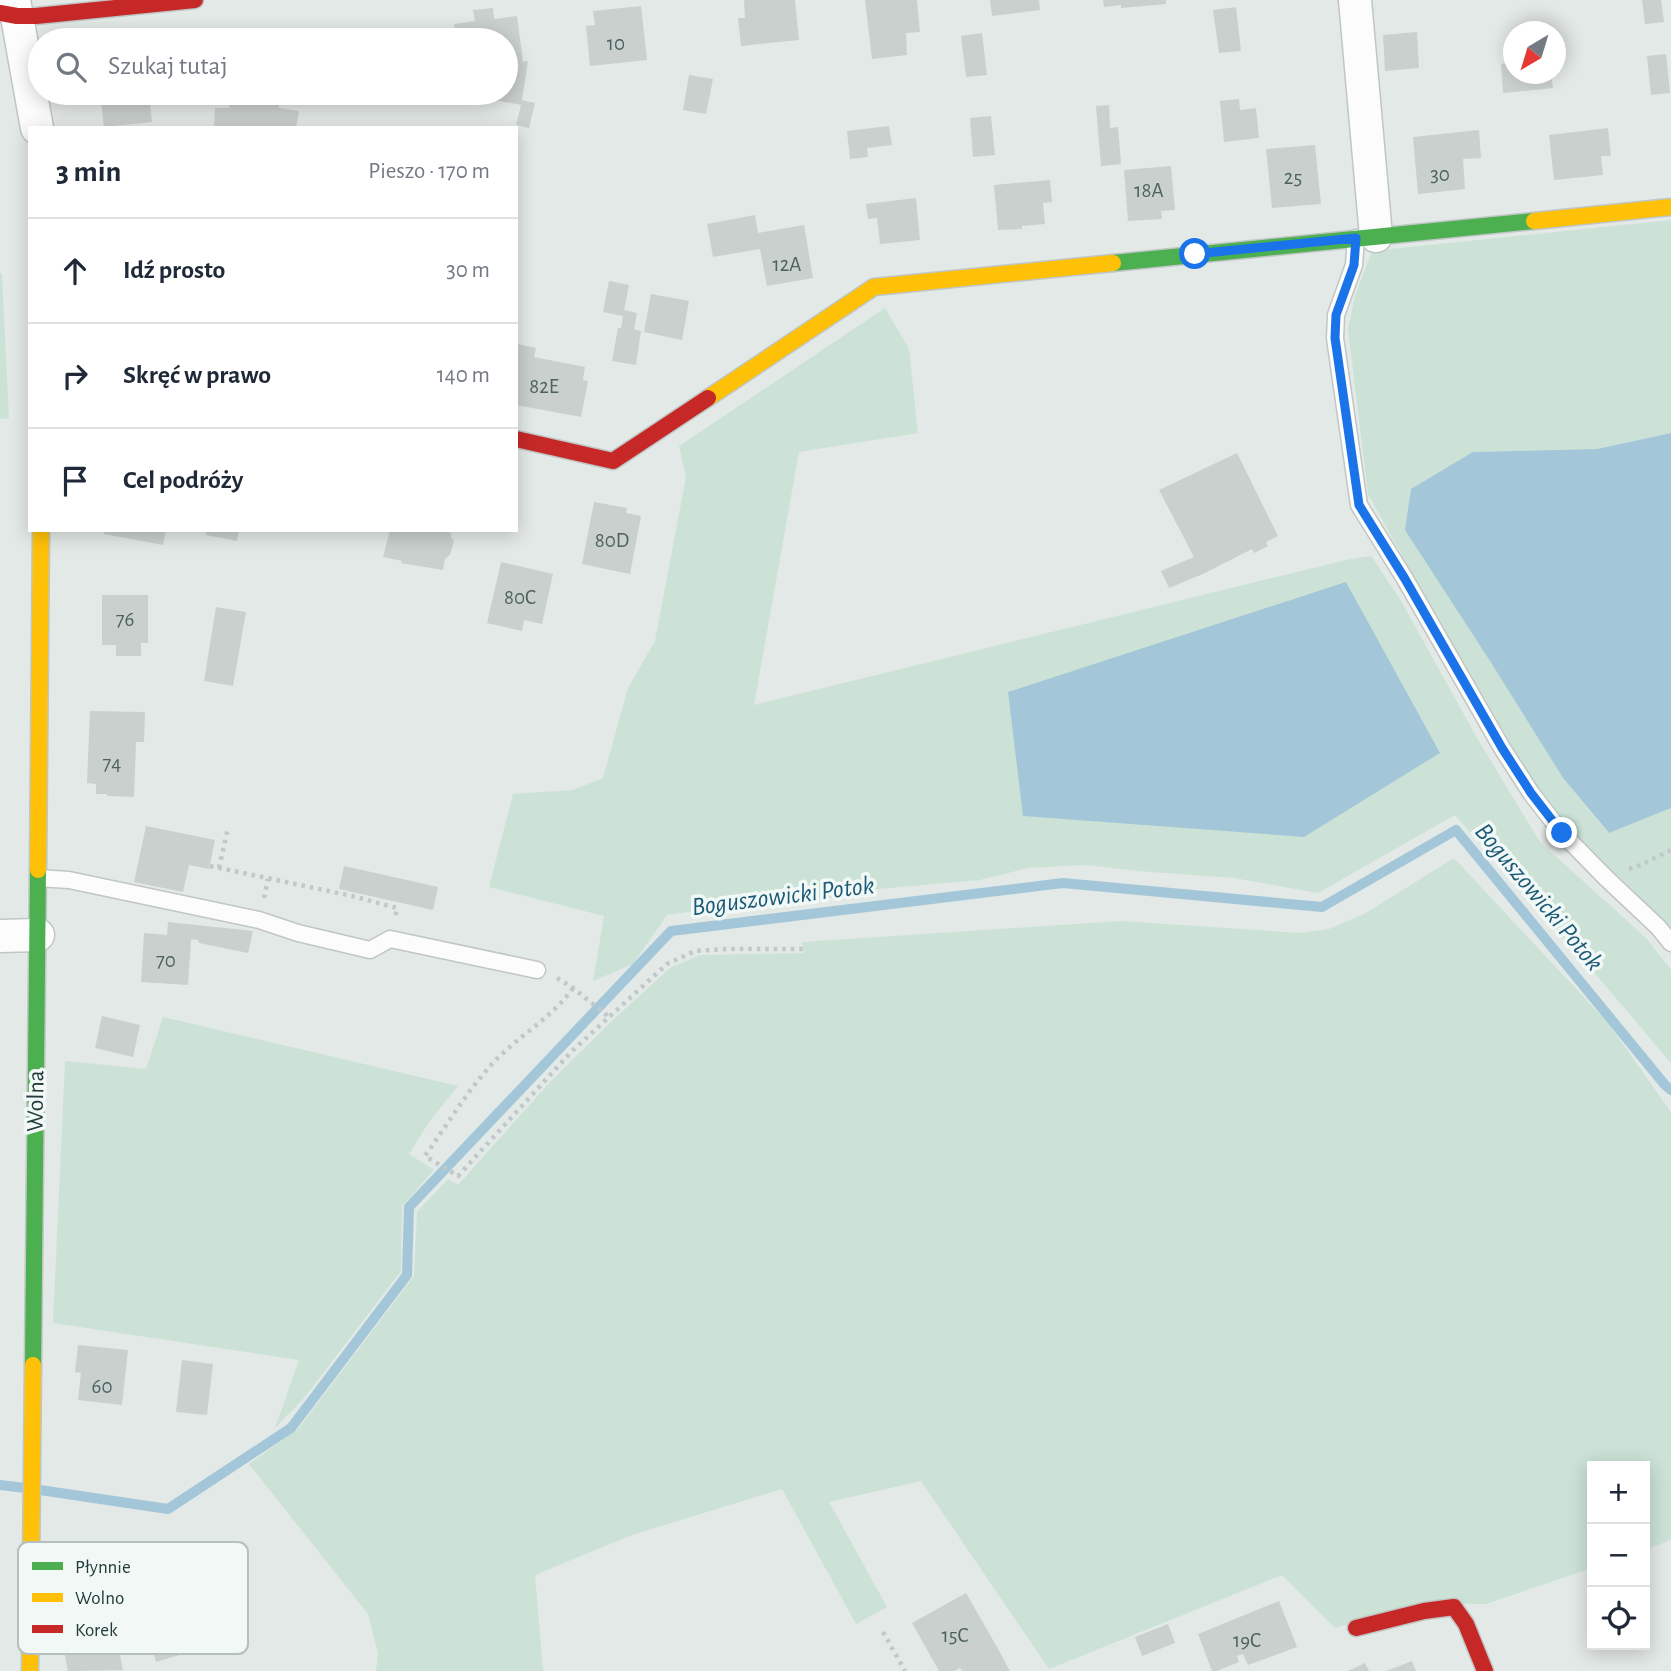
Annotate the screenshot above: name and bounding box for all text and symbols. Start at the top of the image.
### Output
north arrow [1503,21,1566,84]
search box [28,28,518,105]
house number: 10 [607,33,625,54]
icon: search [52,48,90,86]
text: Szukaj tutaj [108,53,228,79]
text: 3 min [56,157,121,187]
text: Pieszo · 170 m [368,160,490,183]
house number: 30 [1430,164,1450,185]
house number: 25 [1284,167,1302,188]
house number: 18A [1134,180,1164,201]
route start [1179,238,1210,269]
icon: ahead [56,252,94,290]
house number: 12A [773,254,801,275]
text: Idź prosto [123,257,225,283]
text: 30 m [446,259,490,282]
icon: right [56,357,94,395]
text: Skręć w prawo [123,362,271,388]
text: 140 m [437,364,490,387]
house number: 82E [529,376,559,397]
icon: arrive [56,462,94,500]
text: Cel podróży [123,467,243,493]
house number: 80D [595,530,629,551]
house number: 80C [504,587,536,608]
house number: 76 [116,609,134,630]
house number: 74 [103,753,121,774]
route end [1546,817,1577,848]
water label: Boguszowicki Potok [1470,818,1608,976]
water label: Boguszowicki Potok [690,872,876,920]
house number: 70 [156,950,176,971]
street label: Wolna [23,1070,49,1132]
house number: 60 [92,1376,112,1397]
map controls [1587,1461,1650,1650]
button: + [1587,1461,1650,1524]
button: − [1587,1524,1650,1587]
legend [18,1542,248,1654]
text: Płynnie [75,1558,131,1577]
button: locate [1587,1587,1650,1650]
text: Wolno [75,1589,124,1608]
text: Korek [75,1621,118,1640]
house number: 15C [942,1625,969,1646]
house number: 19C [1233,1630,1261,1651]

